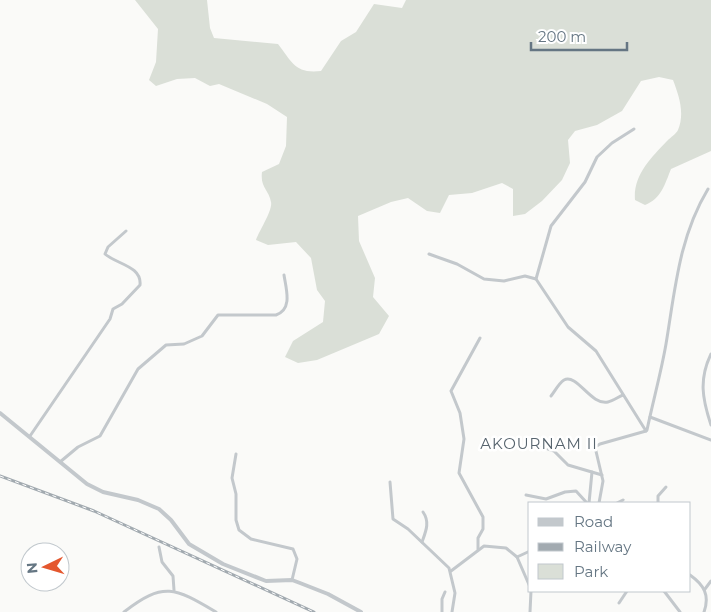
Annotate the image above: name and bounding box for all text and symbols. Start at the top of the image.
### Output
scale bar [531,20,627,52]
text: 200 m [538,27,586,46]
district label: AKOURNAM II [480,434,598,453]
legend [528,502,691,592]
text: Road [574,512,613,531]
text: Railway [574,537,632,556]
north arrow [20,542,70,592]
text: N [23,562,42,575]
text: Park [574,562,608,581]

